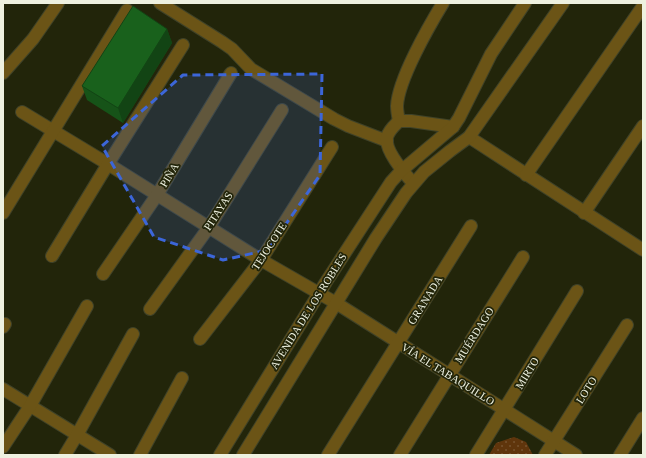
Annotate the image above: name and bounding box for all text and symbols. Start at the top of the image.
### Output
street label: PIÑA [157,161,181,189]
street label: PITAYAS [201,190,235,232]
street label: TEJOCOTE [249,220,289,272]
street label: AVENIDA DE LOS ROBLES [267,251,349,371]
street label: GRANADA [405,273,445,327]
street label: MUÉRDAGO [452,305,496,365]
street label: VÍA EL TABAQUILLO [399,340,497,408]
street label: MIRTO [513,355,541,391]
street label: LOTO [573,374,599,406]

